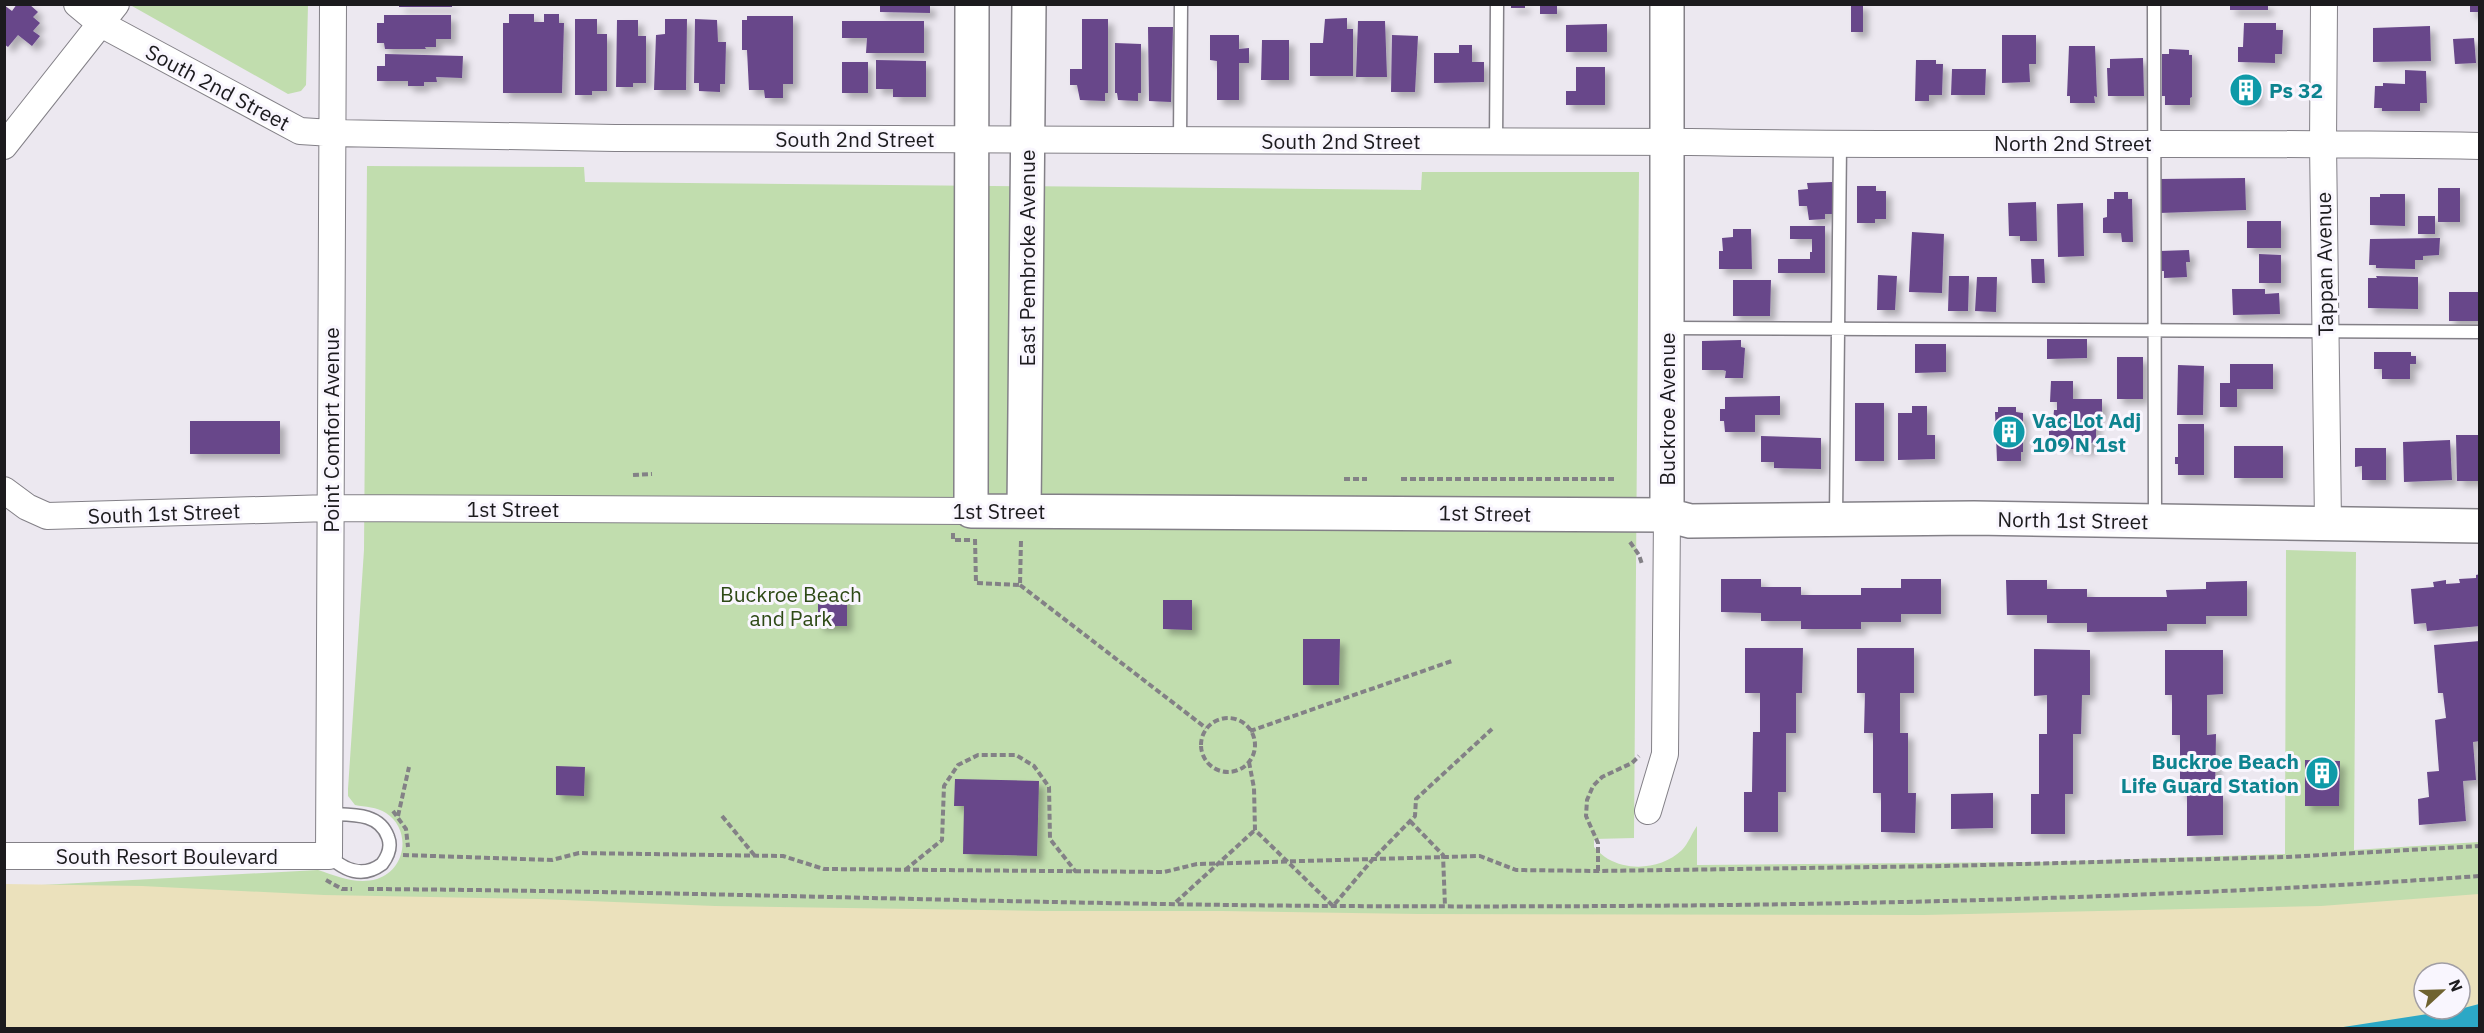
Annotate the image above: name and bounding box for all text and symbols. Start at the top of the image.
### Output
street label: South 2nd Street [141,37,295,137]
building icon: Ps 32 [2228,72,2264,108]
place label: Ps 32 [2269,76,2323,104]
street label: South 2nd Street [775,125,935,153]
street label: South 2nd Street [1261,127,1421,155]
street label: North 2nd Street [1994,129,2152,157]
street label: East Pembroke Avenue [1013,150,1041,366]
street label: Tappan Avenue [2309,192,2339,336]
street label: Point Comfort Avenue [317,327,345,533]
street label: Buckroe Avenue [1653,332,1681,486]
place label: Vac Lot Adj 109 N 1st [2032,406,2141,458]
building icon: Vac Lot Adj 109 N 1st [1991,414,2027,450]
street label: 1st Street [467,495,559,523]
street label: South 1st Street [87,496,241,530]
street label: 1st Street [953,497,1045,525]
street label: 1st Street [1438,498,1532,528]
street label: North 1st Street [1997,505,2149,535]
park label: Buckroe Beach and Park [720,580,862,632]
place label: Buckroe Beach Life Guard Station [2121,747,2299,799]
building icon: Buckroe Beach Life Guard Station [2304,755,2340,791]
street label: South Resort Boulevard [56,842,278,870]
north arrow [2412,961,2472,1021]
text: N [2444,976,2467,995]

